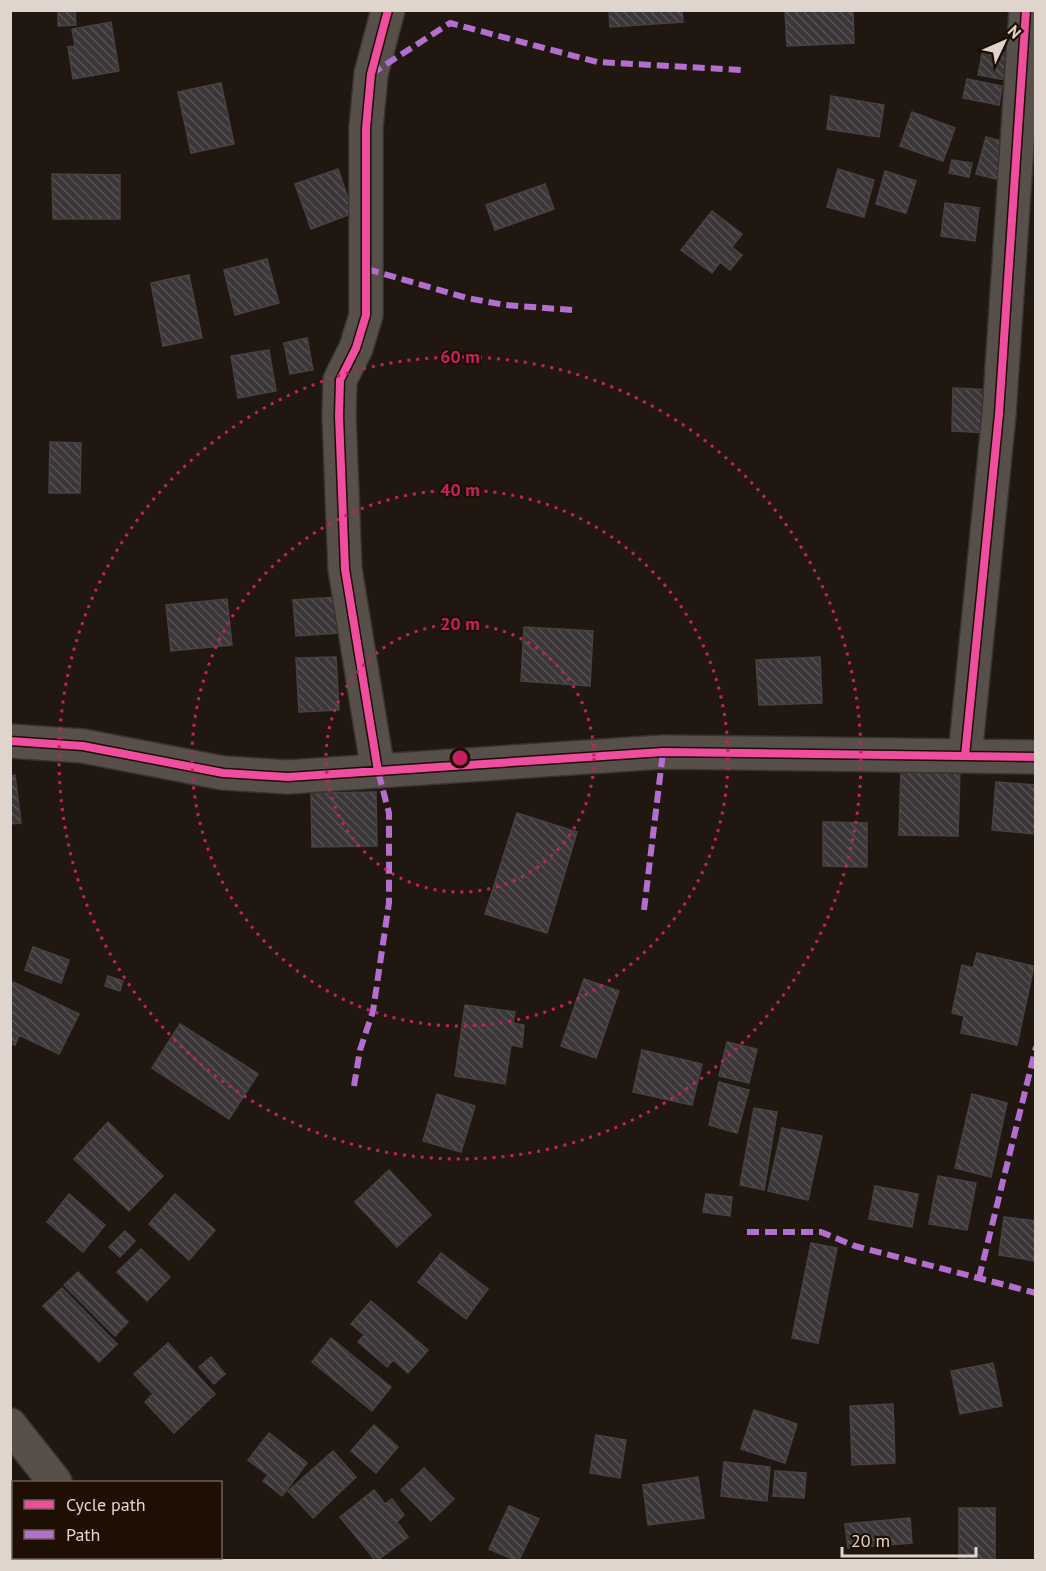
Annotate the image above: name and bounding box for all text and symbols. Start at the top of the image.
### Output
north arrow [974,12,1034,72]
text: N [1004,21,1026,42]
text: 60 m [440,345,480,368]
text: 40 m [440,478,480,501]
text: 20 m [440,612,480,635]
centre of rings [450,748,470,768]
legend [12,1481,222,1559]
text: Cycle path [66,1493,146,1516]
scale bar [842,1520,976,1558]
text: Path [66,1523,100,1546]
text: 20 m [851,1529,890,1552]

